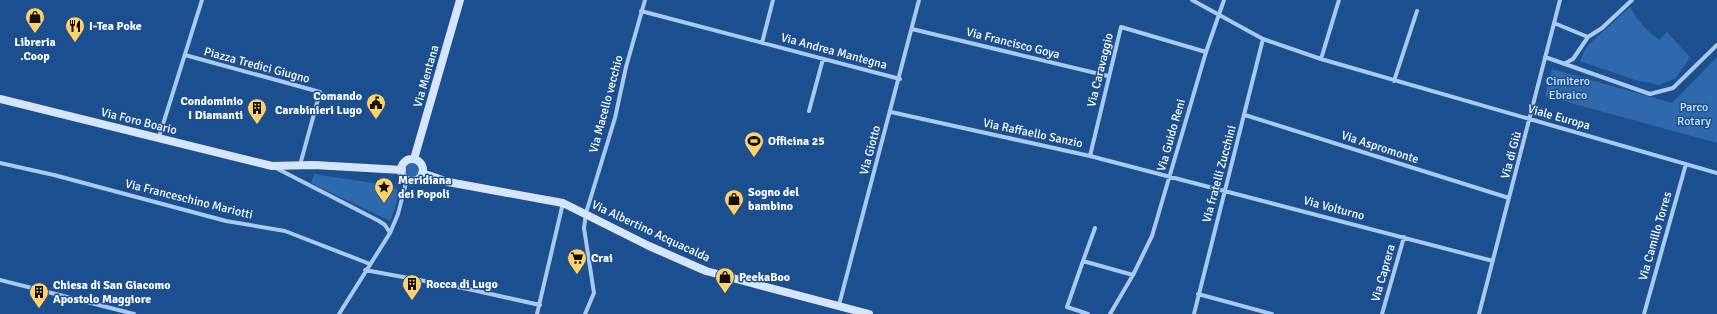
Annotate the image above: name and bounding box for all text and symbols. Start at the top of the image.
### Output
shop icon: Libreria .Coop [24,6,46,34]
restaurant icon: I-Tea Poke [64,15,86,43]
place label: I-Tea Poke [89,19,142,34]
street label: Via Francisco Goya [965,25,1061,62]
street label: Via Andrea Mantegna [779,30,889,73]
street label: Via Caravaggio [1084,31,1117,109]
place label: Libreria .Coop [14,35,56,64]
street label: Via Mentana [410,43,443,109]
street label: Piazza Tredici Giugno [202,44,311,87]
street label: Via Macello vecchio [586,54,627,155]
park label: Cimitero Ebraico [1546,74,1590,103]
place label: Comando Carabinieri Lugo [275,89,362,118]
public building icon: Comando Carabinieri Lugo [365,92,387,120]
place label: Condominio I Diamanti [181,94,243,123]
building icon: Condominio I Diamanti [246,97,268,125]
street label: Via Guido Reni [1154,97,1189,173]
park label: Parco Rotary [1677,100,1711,129]
street label: Viale Europa [1526,101,1592,134]
street label: Via Foro Boario [99,105,178,138]
street label: Via Raffaello Sanzio [982,116,1084,151]
street label: Via Giotto [857,124,884,176]
street label: Via fratelli Zucchini [1199,124,1240,224]
street label: Via Aspromonte [1339,128,1421,167]
sports icon: Officina 25 [743,130,765,158]
street label: Via di Giù [1498,130,1525,181]
place label: Officina 25 [768,134,825,149]
place label: Meridiana dei Popoli [398,173,451,202]
street label: Via Franceschino Mariotti [123,176,254,223]
place icon: Meridiana dei Popoli [373,176,395,204]
place label: Sogno del bambino [748,185,799,214]
shop icon: Sogno del bambino [723,188,745,216]
street label: Via Camillo Torres [1636,190,1675,282]
street label: Via Volturno [1302,193,1366,224]
street label: Via Albertino Acquacalda [589,197,712,266]
street label: Via Caprera [1368,243,1399,304]
supermarket icon: Crai [566,247,588,275]
place label: Crai [591,251,613,266]
shop icon: PeekaBoo [714,266,736,294]
place label: PeekaBoo [739,270,790,285]
building icon: Rocca di Lugo [401,273,423,301]
place label: Rocca di Lugo [426,277,498,292]
place label: Chiesa di San Giacomo Apostolo Maggiore [53,278,171,307]
building icon: Chiesa di San Giacomo Apostolo Maggiore [28,281,50,309]

